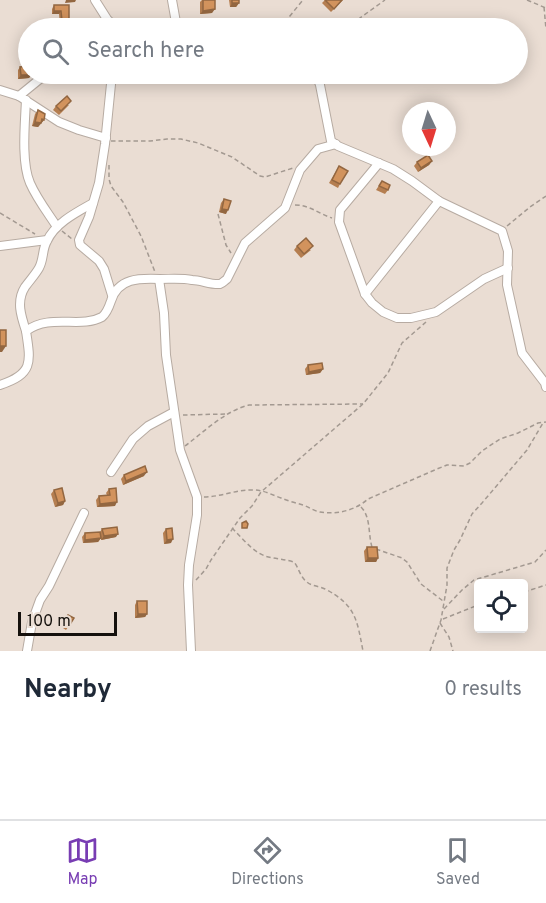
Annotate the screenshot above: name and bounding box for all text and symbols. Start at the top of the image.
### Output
search box [18,18,528,84]
icon: search [39,35,72,68]
text: Search here [87,38,205,65]
north arrow [402,102,456,156]
map controls [474,579,528,633]
button: locate [474,579,528,633]
scale bar [18,609,117,636]
text: 100 m [27,612,71,632]
text: Nearby [24,674,112,707]
text: 0 results [444,677,522,703]
tab: Map [66,834,99,890]
tab: Directions [231,834,304,890]
tab: Saved [436,834,480,890]

